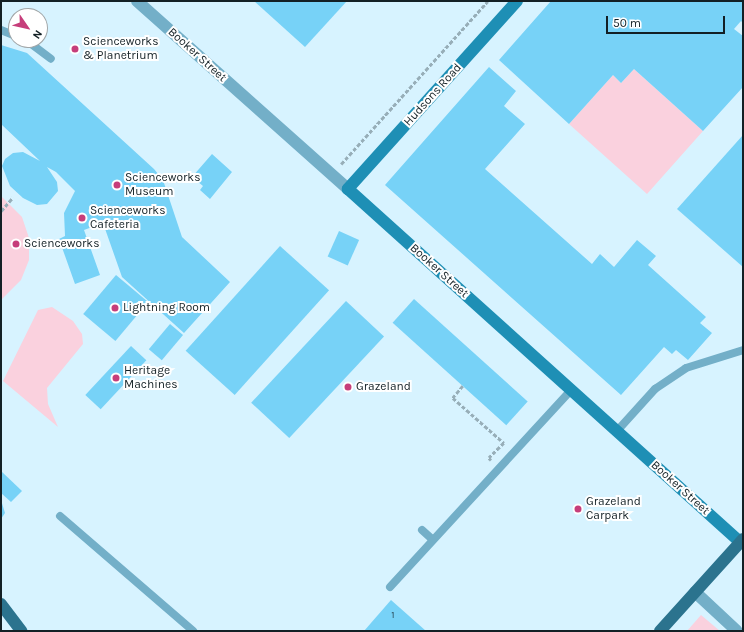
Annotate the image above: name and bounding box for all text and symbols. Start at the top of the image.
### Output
north arrow [8,8,48,48]
scale bar [608,8,727,34]
text: 50 m [613,16,641,30]
street label: Booker Street [165,25,229,85]
text: N [30,28,45,41]
place label: Scienceworks & Planetrium [83,35,158,63]
marker: Scienceworks & Planetrium [70,44,80,54]
street label: Hudsons Road [401,61,465,129]
place label: Scienceworks Museum [125,171,200,199]
marker: Scienceworks Museum [112,180,122,190]
place label: Scienceworks Cafeteria [90,204,165,232]
marker: Scienceworks Cafeteria [77,213,87,223]
place label: Scienceworks [24,237,99,251]
marker: Scienceworks [11,239,21,249]
street label: Booker Street [407,241,471,301]
place label: Lightning Room [123,301,210,315]
marker: Lightning Room [110,303,120,313]
place label: Heritage Machines [124,364,177,392]
marker: Heritage Machines [111,373,121,383]
place label: Grazeland [356,380,411,394]
marker: Grazeland [343,382,353,392]
street label: Booker Street [648,458,712,518]
place label: Grazeland Carpark [586,495,641,523]
marker: Grazeland Carpark [573,504,583,514]
house number: 1 [391,610,395,622]

